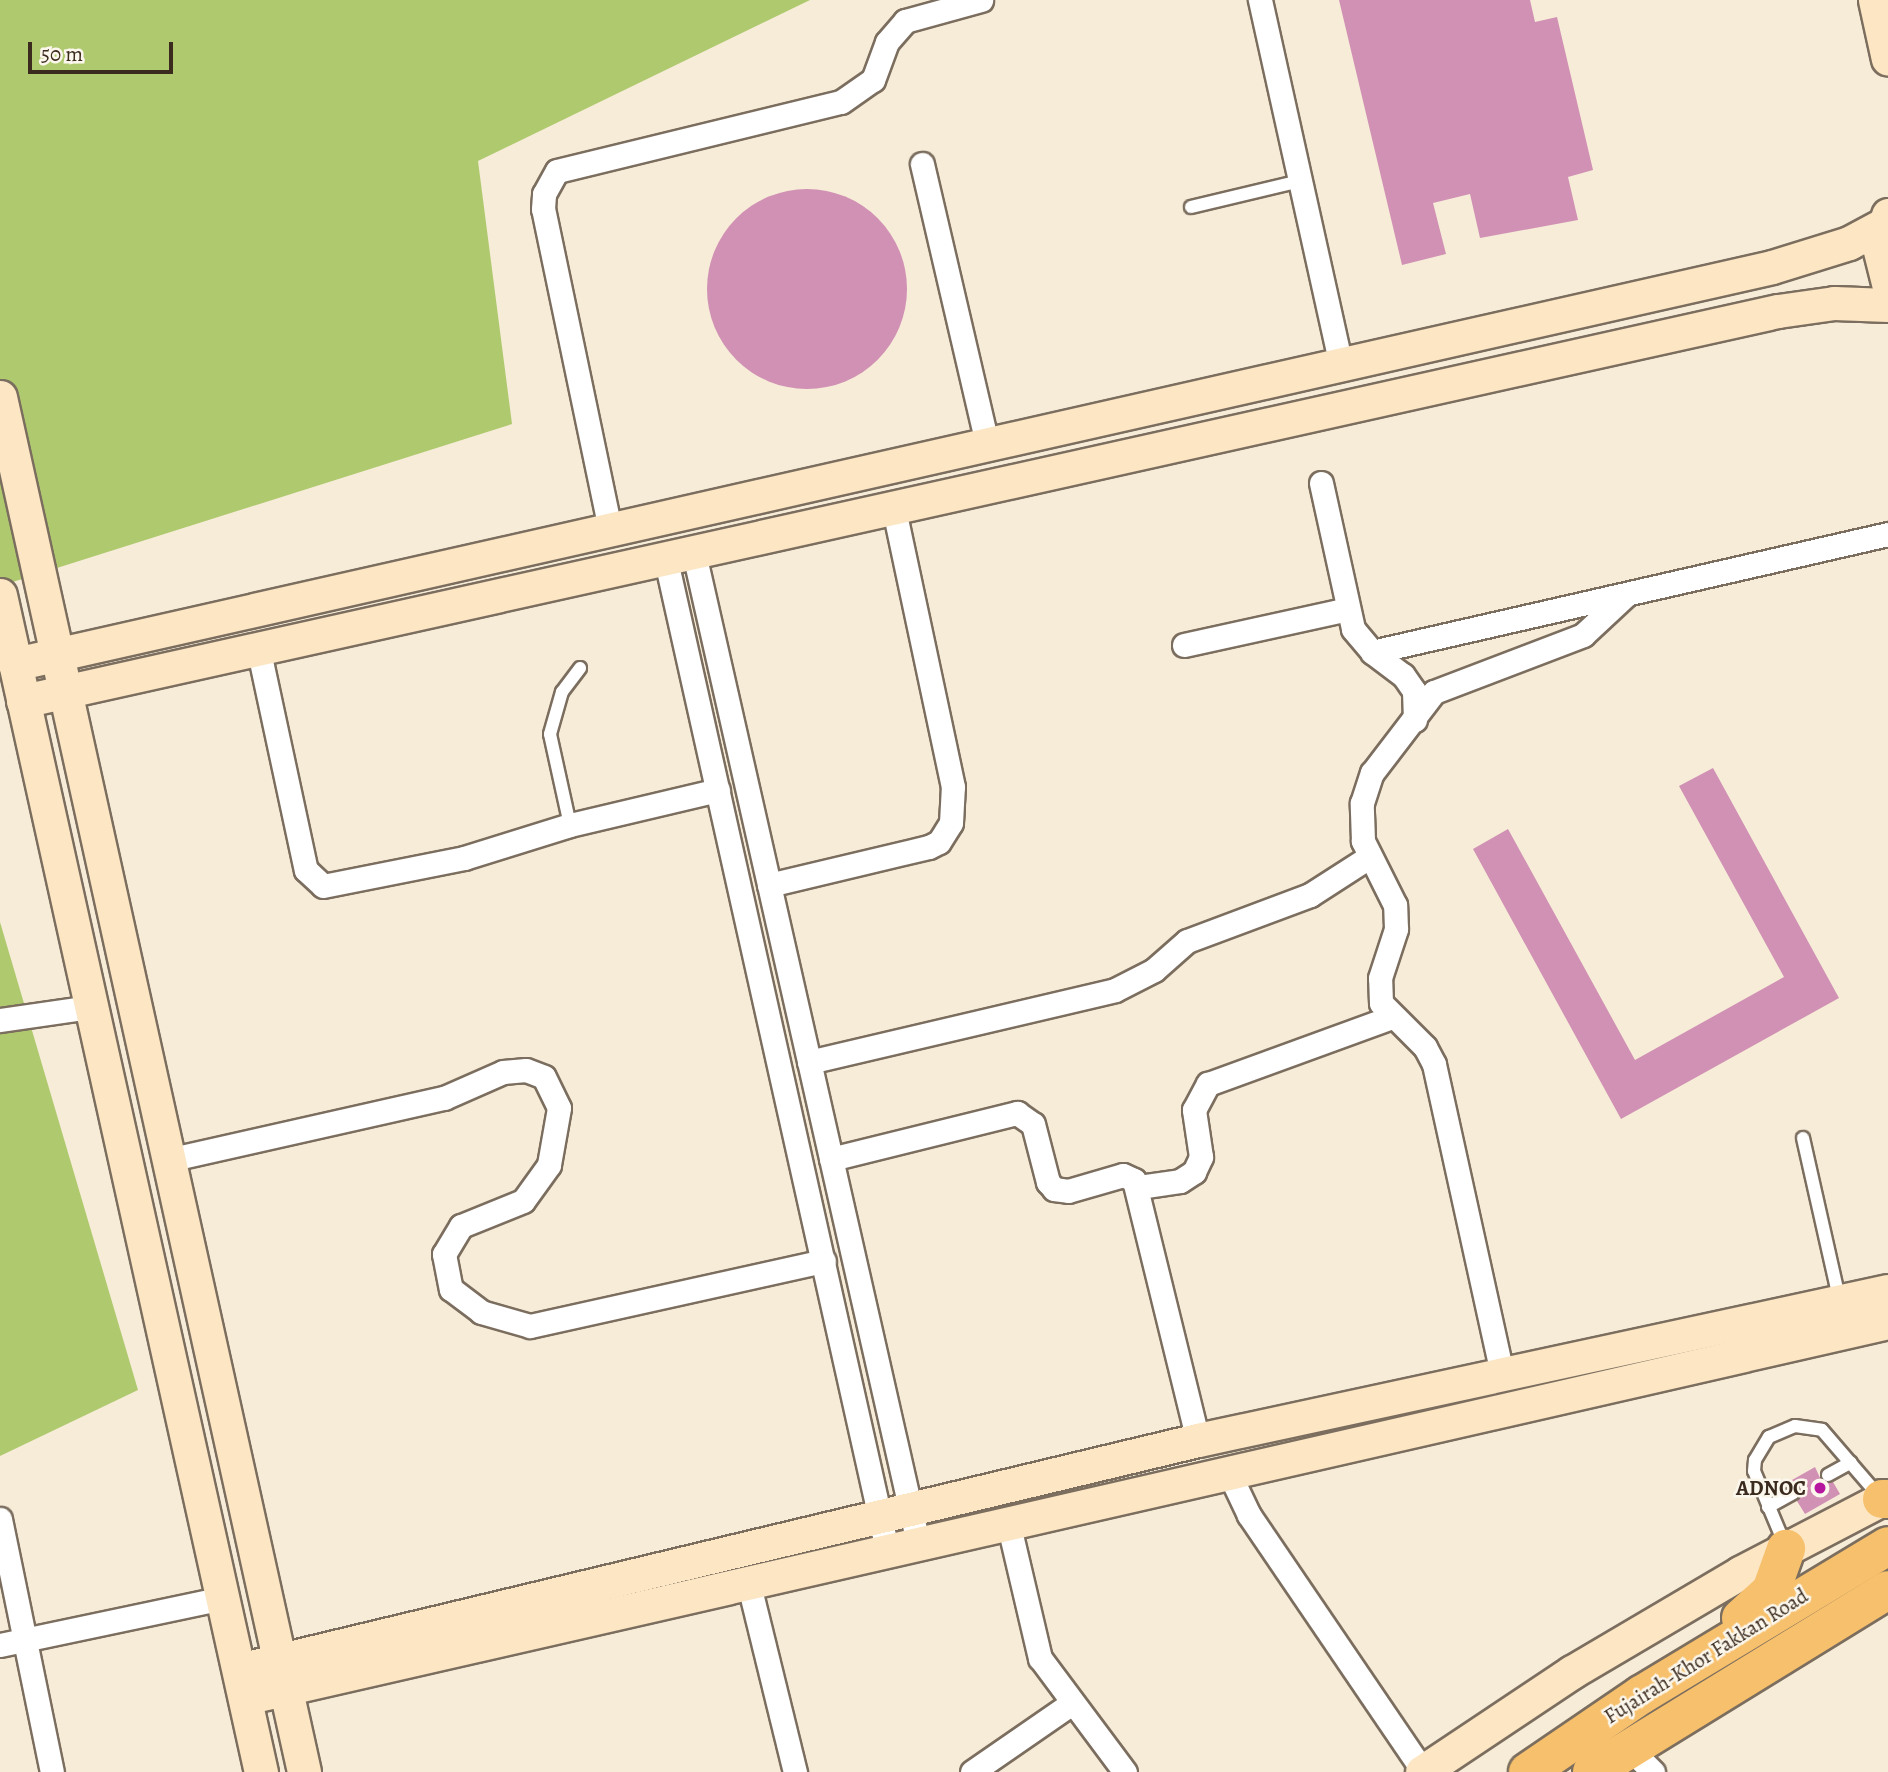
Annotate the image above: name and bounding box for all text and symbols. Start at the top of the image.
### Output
scale bar [32,28,177,72]
text: 50 m [41,40,83,68]
place label: ADNOC [1736,1475,1806,1501]
marker: ADNOC [1812,1480,1828,1496]
street label: Fujairah-Khor Fakkan Road [1599,1583,1813,1729]

